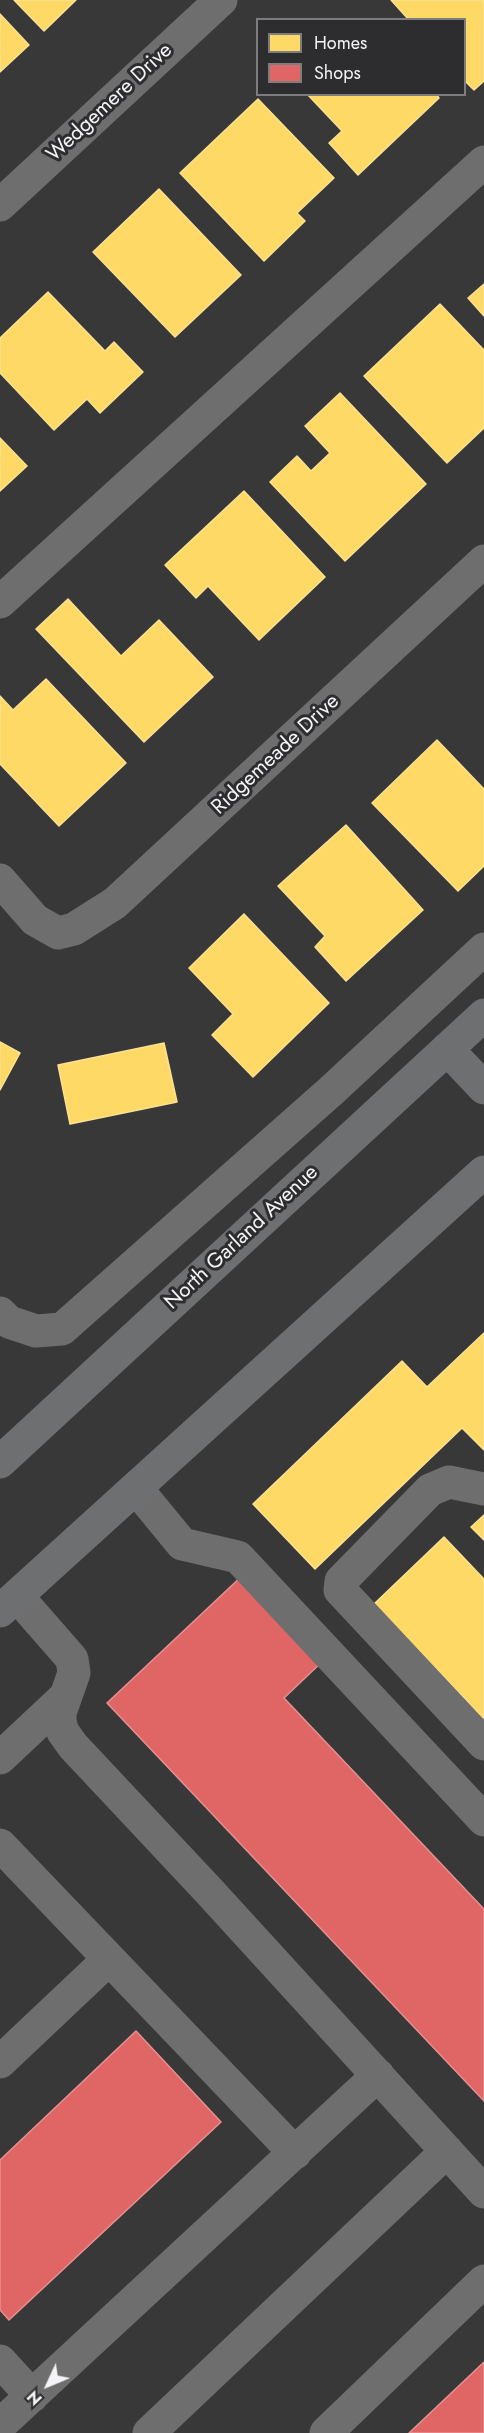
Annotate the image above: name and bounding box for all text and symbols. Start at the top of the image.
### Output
legend [256,18,466,96]
text: Homes [314,30,367,56]
street label: Wedgemere Drive [42,38,178,168]
text: Shops [314,60,361,86]
street label: Ridgemeade Drive [207,690,345,820]
street label: North Garland Avenue [160,1160,324,1316]
north arrow [18,2355,78,2415]
text: N [22,2385,47,2410]

